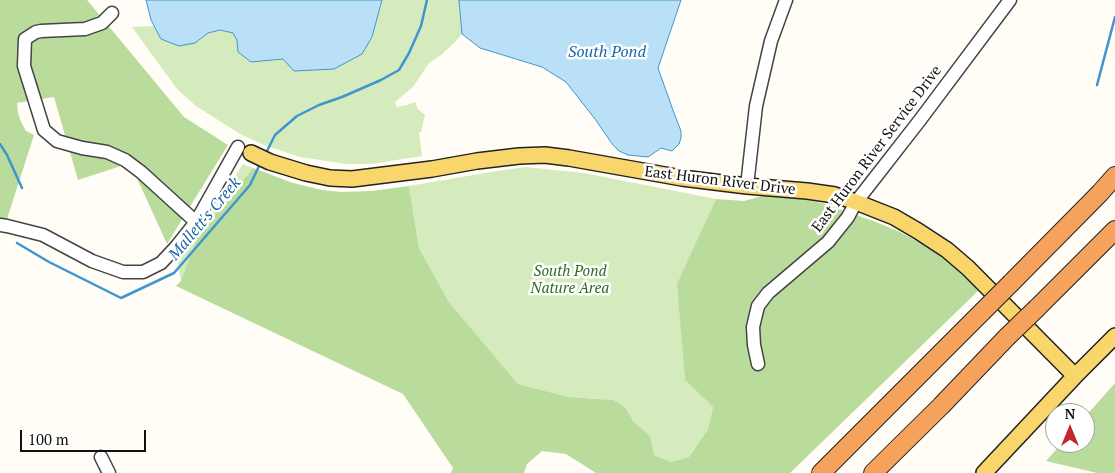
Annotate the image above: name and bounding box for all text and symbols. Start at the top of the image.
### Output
water label: South Pond [568,42,646,62]
street label: East Huron River Service Drive [808,62,946,236]
street label: East Huron River Drive [643,163,797,199]
water label: Mallett's Creek [165,174,245,264]
park label: South Pond Nature Area [531,263,609,298]
north arrow [1045,403,1095,453]
text: N [1065,404,1075,423]
scale bar [22,420,149,452]
text: 100 m [28,429,69,449]

